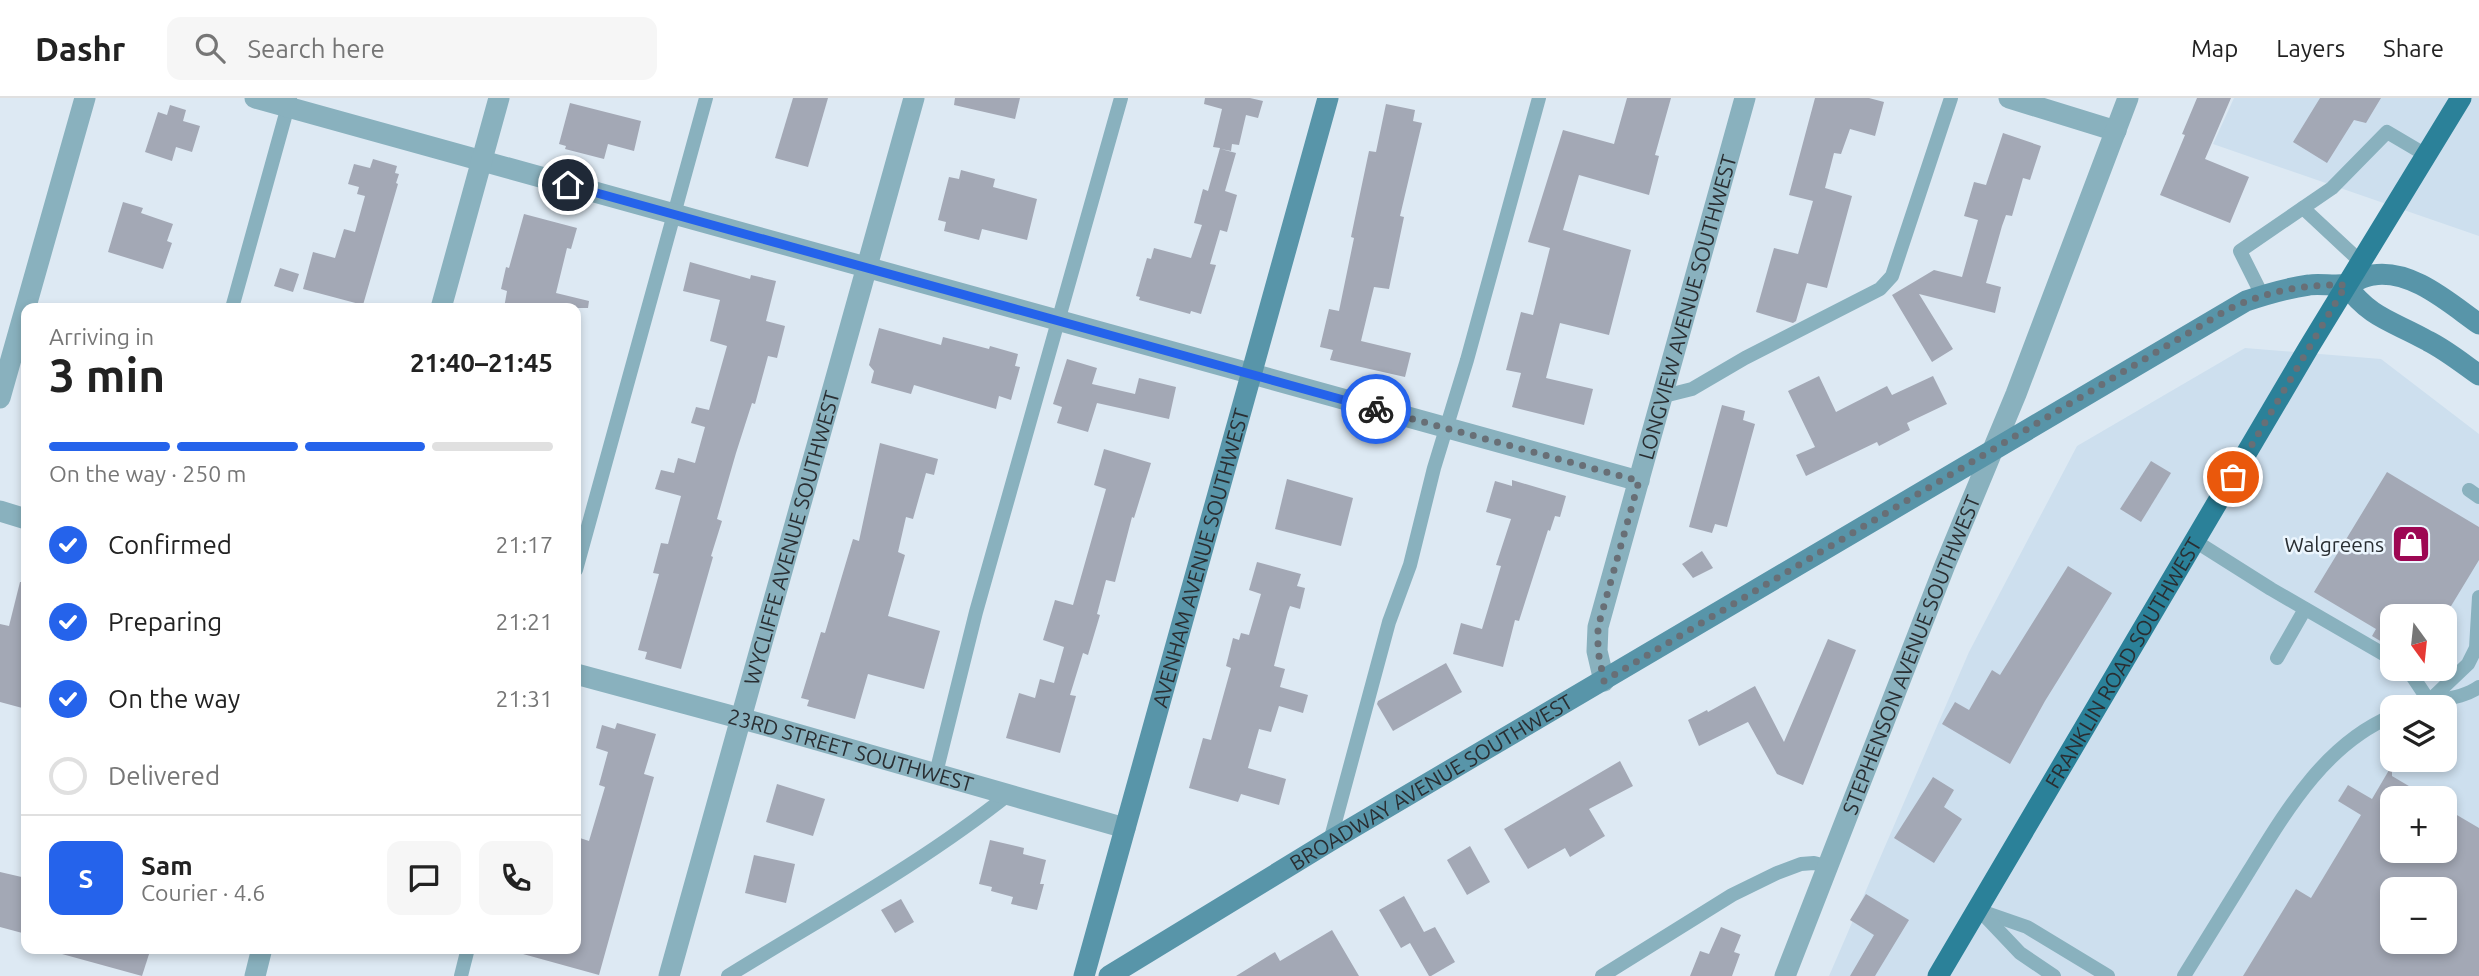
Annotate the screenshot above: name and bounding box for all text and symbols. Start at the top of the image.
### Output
search box [167,17,657,80]
icon: search [191,29,229,67]
text: Dashr [35,30,125,67]
text: Search here [247,34,385,63]
text: Map [2191,35,2238,62]
text: Layers [2276,35,2345,62]
text: Share [2383,35,2444,62]
street label: LONGVIEW AVENUE SOUTHWEST [1633,151,1741,462]
pin [538,155,598,215]
icon: home [549,166,587,204]
text: Arriving in [49,324,154,349]
text: 21:40–21:45 [410,348,553,377]
text: 3 min [49,349,165,401]
courier [1341,374,1411,444]
street label: WYCLIFFE AVENUE SOUTHWEST [739,388,844,688]
icon: bike [1357,390,1395,428]
street label: AVENHAM AVENUE SOUTHWEST [1147,405,1253,710]
pin [2203,447,2263,507]
icon: bag [2214,458,2252,496]
text: On the way · 250 m [49,461,246,486]
street label: STEPHENSON AVENUE SOUTHWEST [1837,491,1985,818]
shop icon: Walgreens [2390,523,2432,565]
icon: check [49,526,87,564]
text: Confirmed [108,530,232,559]
text: 21:17 [495,532,553,557]
place label: Walgreens [2284,532,2384,556]
street label: FRANKLIN ROAD SOUTHWEST [2040,533,2206,792]
icon: check [49,603,87,641]
north arrow [2380,604,2457,681]
map controls [2380,604,2457,954]
text: Preparing [108,607,222,636]
text: 21:21 [495,609,553,634]
icon: check [49,680,87,718]
text: On the way [108,684,240,713]
text: 21:31 [495,686,553,711]
street label: BROADWAY AVENUE SOUTHWEST [1285,689,1577,875]
button: layers [2380,695,2457,772]
street label: 23RD STREET SOUTHWEST [725,704,977,796]
text: Delivered [108,761,220,790]
button: + [2380,786,2457,863]
button: chat [387,841,461,915]
button: phone [479,841,553,915]
text: Sam [141,851,193,880]
text: S [79,864,93,893]
button: − [2380,877,2457,954]
text: Courier · 4.6 [141,880,265,905]

